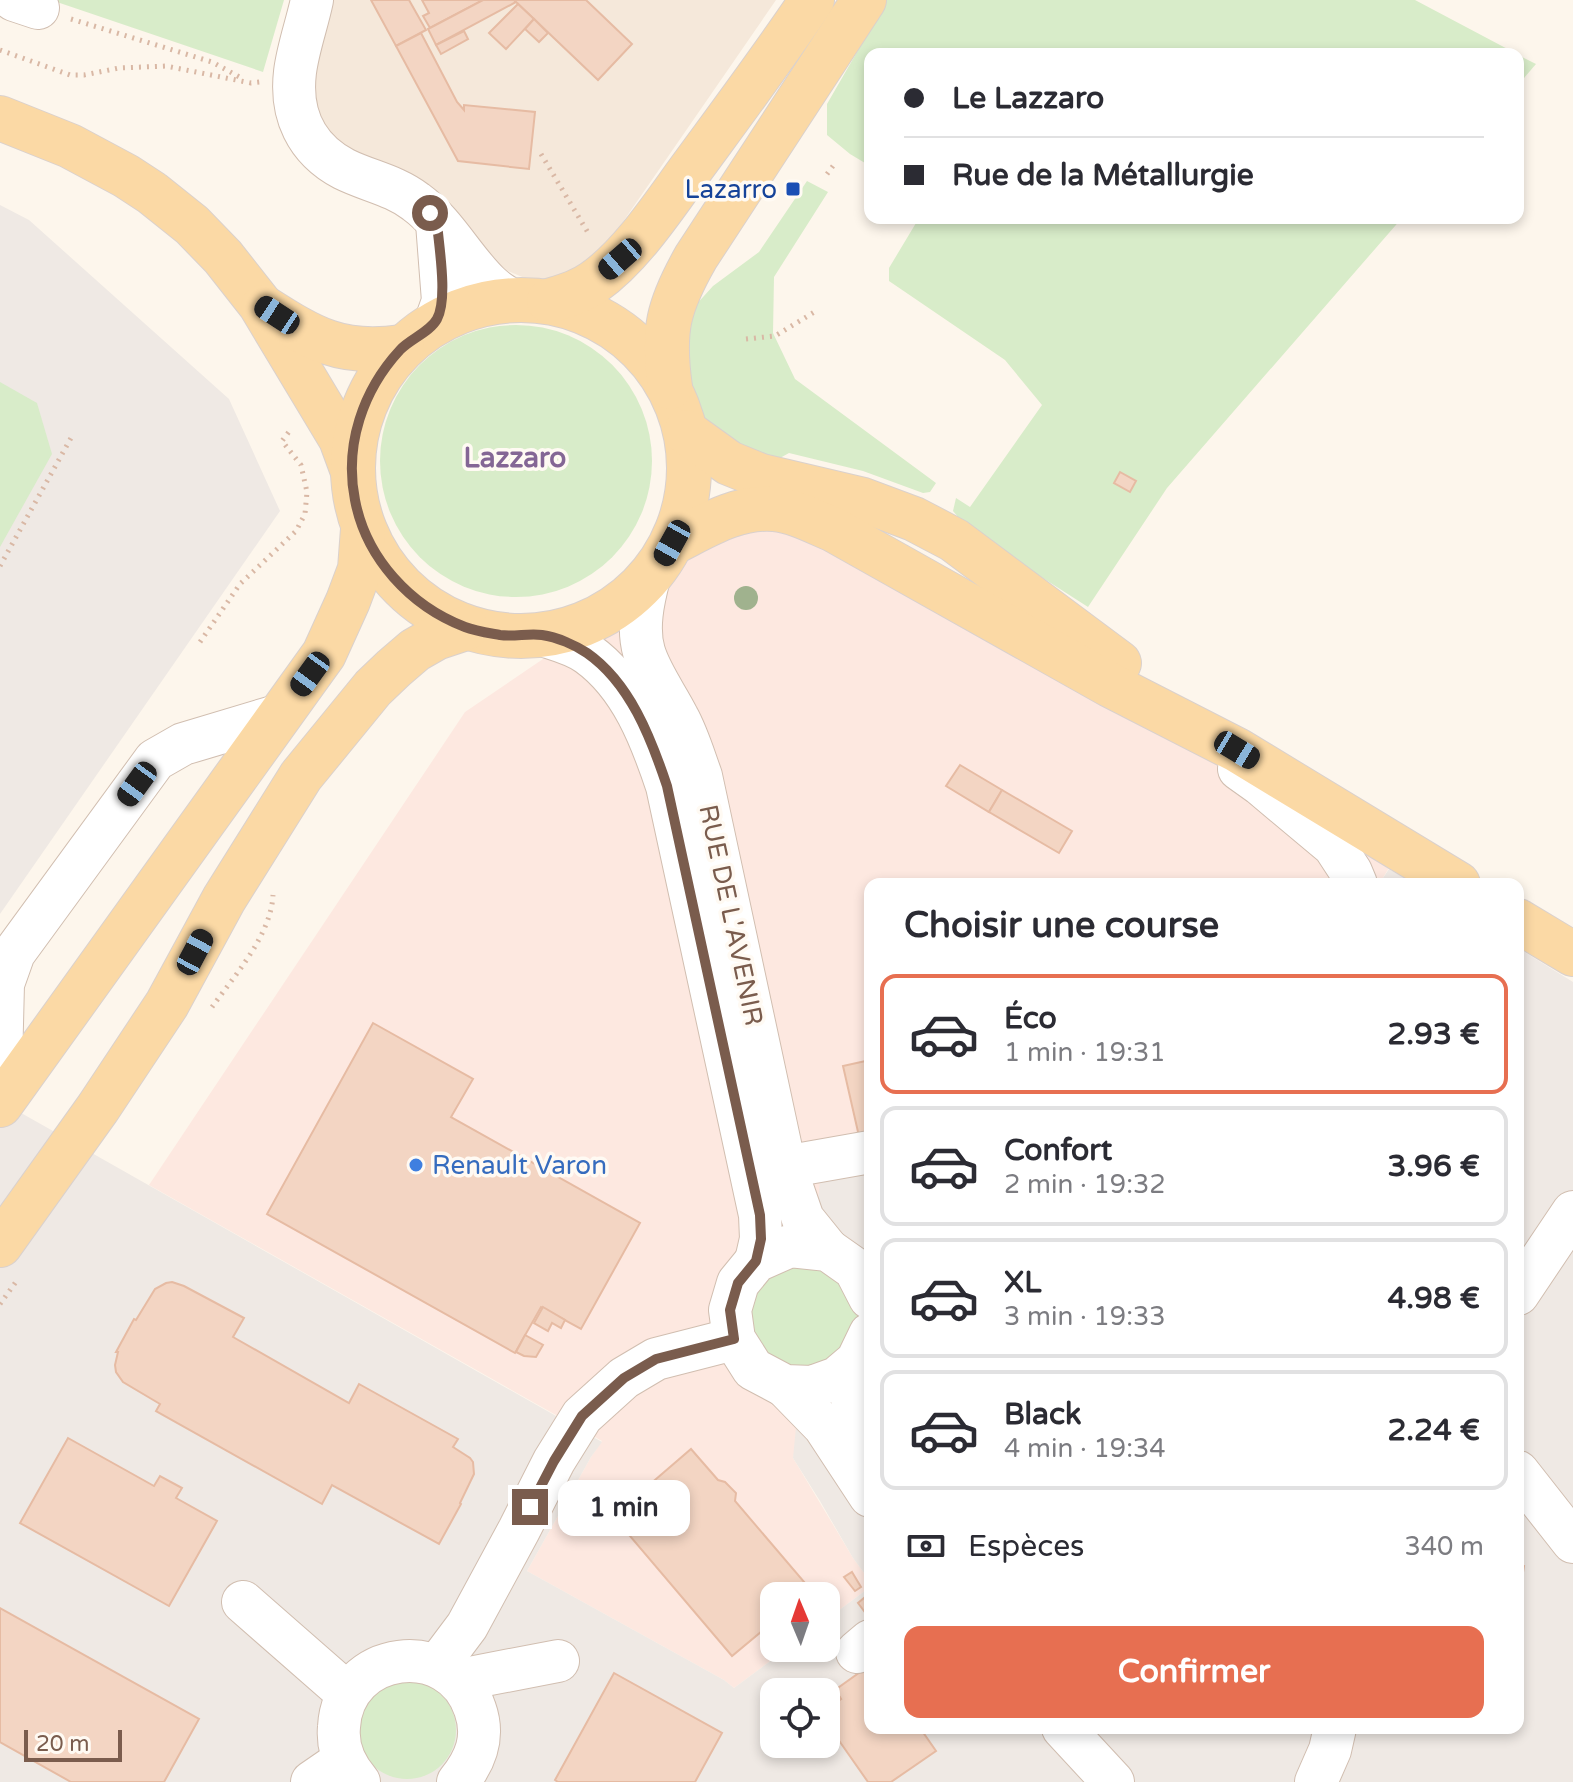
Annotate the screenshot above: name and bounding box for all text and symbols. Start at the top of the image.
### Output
text: Le Lazzaro [952,80,1104,117]
text: Rue de la Métallurgie [952,157,1254,194]
place label: Lazarro [685,174,777,205]
marker: Lazarro [784,180,802,198]
route start [412,195,448,231]
car [594,234,646,284]
car [250,292,304,338]
district label: Lazzaro [464,441,566,475]
car [650,516,694,570]
car [286,648,334,700]
car [1210,727,1264,773]
car [113,758,161,810]
street label: RUE DE L'AVENIR [692,802,770,1028]
text: Choisir une course [904,904,1219,947]
car [173,925,217,979]
icon: car [908,998,980,1070]
text: Éco [1004,1000,1057,1037]
text: 2.93 € [1387,1016,1480,1053]
text: 1 min · 19:31 [1004,1037,1166,1068]
icon: car [908,1130,980,1202]
text: Confort [1004,1132,1112,1169]
text: 3.96 € [1387,1148,1480,1185]
place label: Renault Varon [432,1150,607,1181]
marker: Renault Varon [407,1156,425,1174]
text: 2 min · 19:32 [1004,1169,1166,1200]
icon: car [908,1262,980,1334]
text: XL [1004,1264,1041,1301]
text: 4.98 € [1387,1280,1480,1317]
text: 3 min · 19:33 [1004,1301,1166,1332]
icon: car [908,1394,980,1466]
text: Black [1004,1396,1081,1433]
text: 2.24 € [1387,1412,1480,1449]
text: 4 min · 19:34 [1004,1433,1166,1464]
callout: 1 min [558,1479,690,1535]
route end [512,1489,548,1525]
text: 1 min [589,1492,659,1523]
icon: cash [904,1524,948,1568]
text: Espèces [968,1528,1085,1565]
text: 340 m [1404,1531,1484,1562]
north arrow [760,1582,840,1662]
map controls [760,1582,840,1758]
button: Confirmer [904,1626,1484,1718]
button: locate [760,1678,840,1758]
scale bar [24,1726,122,1762]
text: 20 m [36,1731,90,1757]

